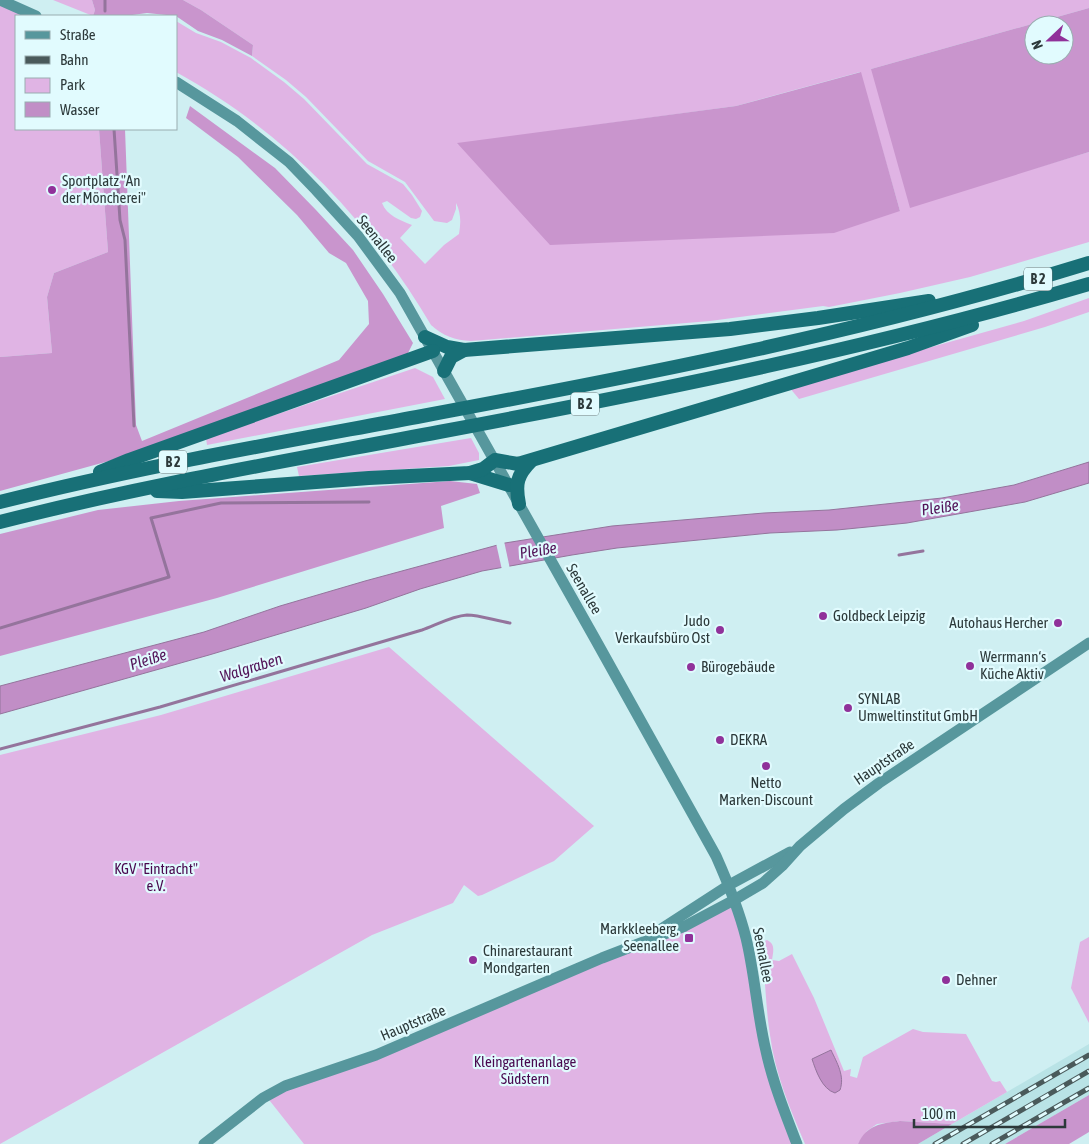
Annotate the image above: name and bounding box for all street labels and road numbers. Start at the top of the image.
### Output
street label: Seenallee [354,212,401,266]
road number: B 2 [1024,268,1052,290]
road number: B 2 [571,392,599,416]
road number: B 2 [159,451,187,474]
street label: Seenallee [563,560,606,617]
street label: Hauptstraße [850,735,917,788]
street label: Seenallee [750,926,777,984]
street label: Hauptstraße [378,1001,448,1044]

